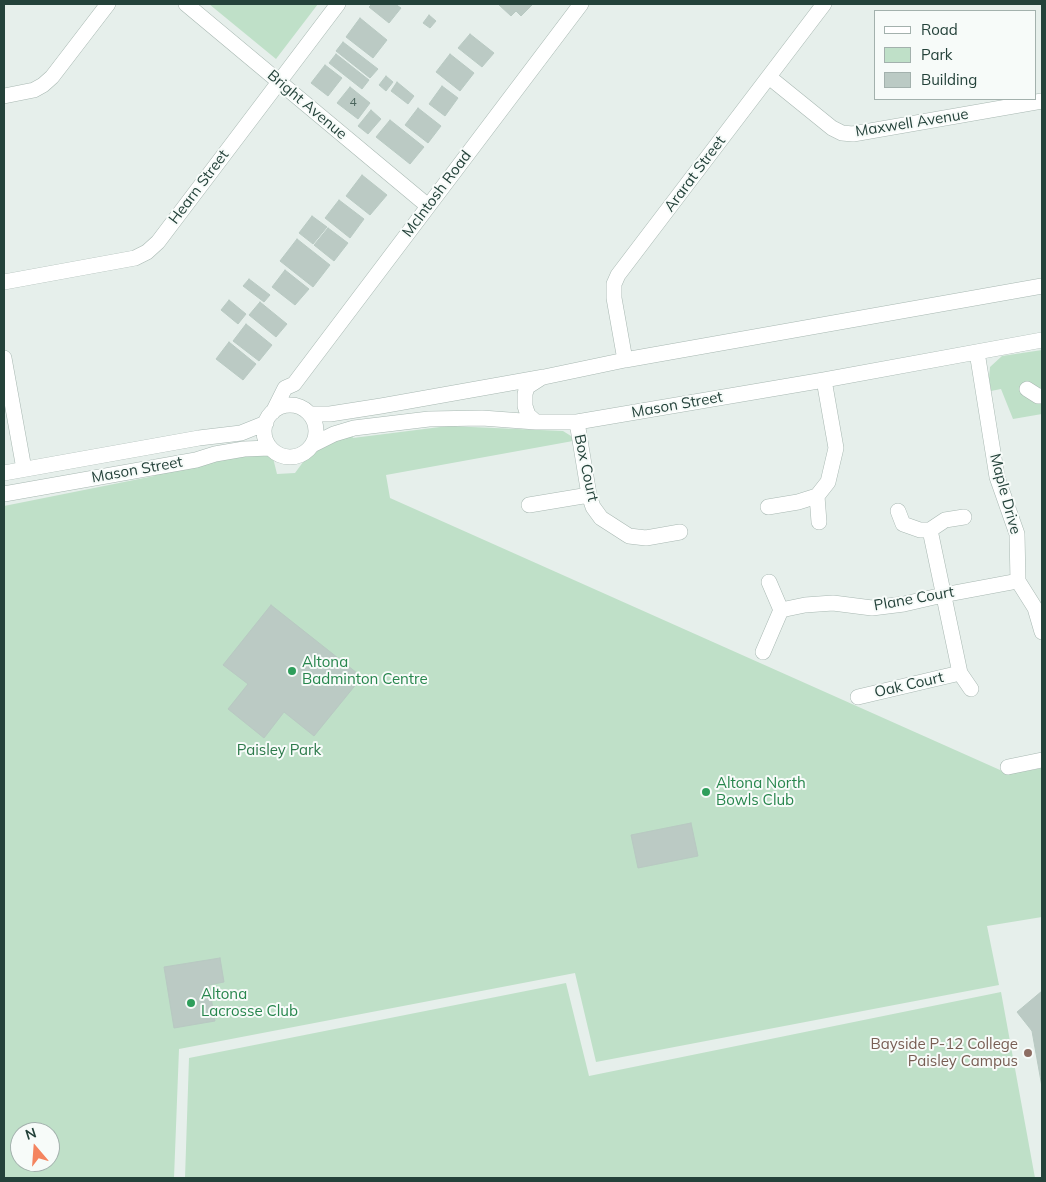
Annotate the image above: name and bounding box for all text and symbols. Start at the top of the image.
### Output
legend [874,10,1036,100]
text: Road [921,20,958,39]
text: Park [921,45,953,64]
street label: Bright Avenue [264,66,350,144]
text: Building [921,70,977,89]
house number: 4 [349,95,357,109]
street label: Maxwell Avenue [854,105,970,141]
street label: Ararat Street [661,132,729,216]
street label: Hearn Street [165,146,233,228]
street label: McIntosh Road [399,147,475,241]
street label: Mason Street [630,388,724,422]
street label: Box Court [570,433,602,503]
street label: Maple Drive [986,452,1024,536]
street label: Mason Street [90,453,184,487]
street label: Plane Court [872,583,956,615]
place label: Altona Badminton Centre [302,653,428,688]
marker: Altona Badminton Centre [286,665,298,677]
street label: Oak Court [873,668,945,702]
park label: Paisley Park [237,741,321,759]
place label: Altona North Bowls Club [716,774,806,809]
marker: Altona North Bowls Club [700,786,712,798]
place label: Altona Lacrosse Club [201,985,298,1020]
marker: Altona Lacrosse Club [185,997,197,1009]
place label: Bayside P-12 College Paisley Campus [871,1035,1018,1070]
marker: Bayside P-12 College Paisley Campus [1022,1047,1034,1059]
north arrow [10,1122,60,1172]
text: N [23,1123,38,1144]

